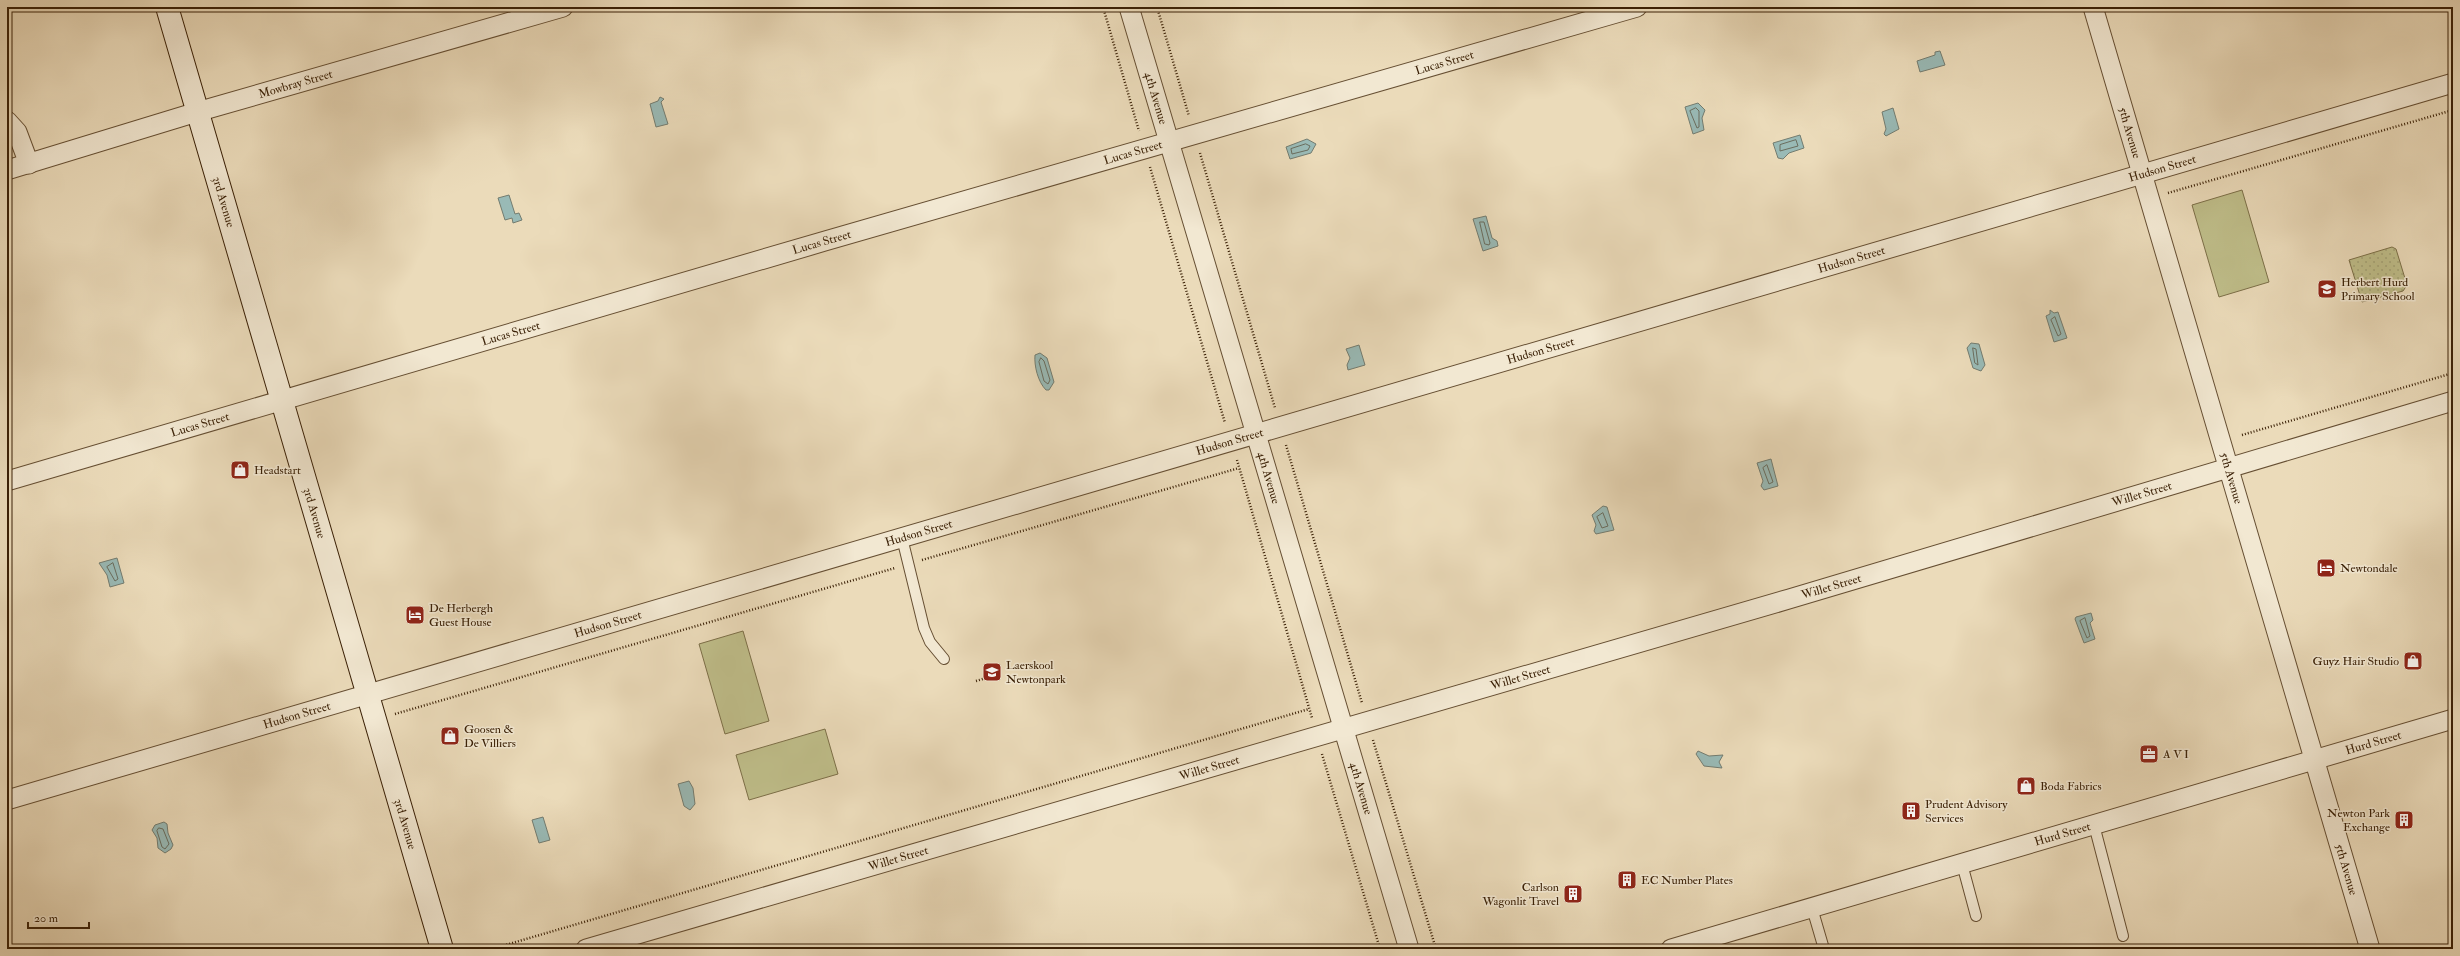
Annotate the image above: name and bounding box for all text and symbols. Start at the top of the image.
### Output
street label: Lucas Street [1413,47,1475,78]
street label: Mowbray Street [257,66,334,102]
street label: 4th Avenue [1141,70,1171,126]
street label: 5th Avenue [2115,105,2145,160]
street label: Lucas Street [1102,137,1164,168]
street label: Hudson Street [2127,151,2198,185]
street label: 3rd Avenue [209,175,238,229]
street label: Lucas Street [791,226,853,258]
street label: Hudson Street [1816,242,1887,276]
place label: Herbert Hurd Primary School [2341,275,2414,304]
school or university icon: Herbert Hurd Primary School [2316,278,2338,300]
street label: Lucas Street [480,317,542,349]
street label: Hudson Street [1505,334,1576,367]
street label: Lucas Street [169,409,231,440]
street label: Hudson Street [1194,425,1265,459]
street label: 4th Avenue [1254,450,1284,506]
street label: 5th Avenue [2217,451,2246,505]
shop icon: Headstart [229,459,251,481]
place label: Headstart [254,463,301,478]
street label: Willet Street [2109,478,2174,510]
street label: 3rd Avenue [300,486,329,540]
street label: Hudson Street [883,516,954,550]
hotel icon: Newtondale [2315,557,2337,579]
place label: Newtondale [2340,561,2398,576]
street label: Willet Street [1799,570,1863,603]
place label: De Herbergh Guest House [429,601,494,630]
hotel icon: De Herbergh Guest House [404,604,426,626]
street label: Hudson Street [572,607,643,641]
shop icon: Guyz Hair Studio [2402,650,2424,672]
place label: Guyz Hair Studio [2313,654,2399,669]
place label: Laerskool Newtonpark [1006,658,1066,687]
school or university icon: Laerskool Newtonpark [981,661,1003,683]
street label: Willet Street [1487,661,1552,693]
street label: Hudson Street [261,698,332,732]
place label: Goosen & De Villiers [464,722,516,751]
shop icon: Goosen & De Villiers [439,725,461,747]
street label: Hurd Street [2343,727,2403,758]
office icon: A V I [2138,743,2160,765]
place label: A V I [2162,747,2189,762]
street label: Willet Street [1176,752,1241,784]
street label: 4th Avenue [1346,760,1376,816]
shop icon: Boda Fabrics [2015,775,2037,797]
place label: Boda Fabrics [2040,779,2102,794]
street label: 3rd Avenue [391,797,420,851]
place label: Prudent Advisory Services [1925,797,2008,826]
building icon: Prudent Advisory Services [1900,800,1922,822]
place label: Newton Park Exchange [2327,806,2390,835]
building icon: Newton Park Exchange [2393,809,2415,831]
street label: Hurd Street [2033,819,2092,849]
street label: Willet Street [865,842,930,874]
street label: 5th Avenue [2332,842,2361,897]
building icon: EC Number Plates [1616,869,1638,891]
place label: EC Number Plates [1641,873,1733,888]
place label: Carlson Wagonlit Travel [1481,880,1559,909]
building icon: Carlson Wagonlit Travel [1562,883,1584,905]
scale bar [28,904,89,930]
text: 20 m [34,911,59,926]

